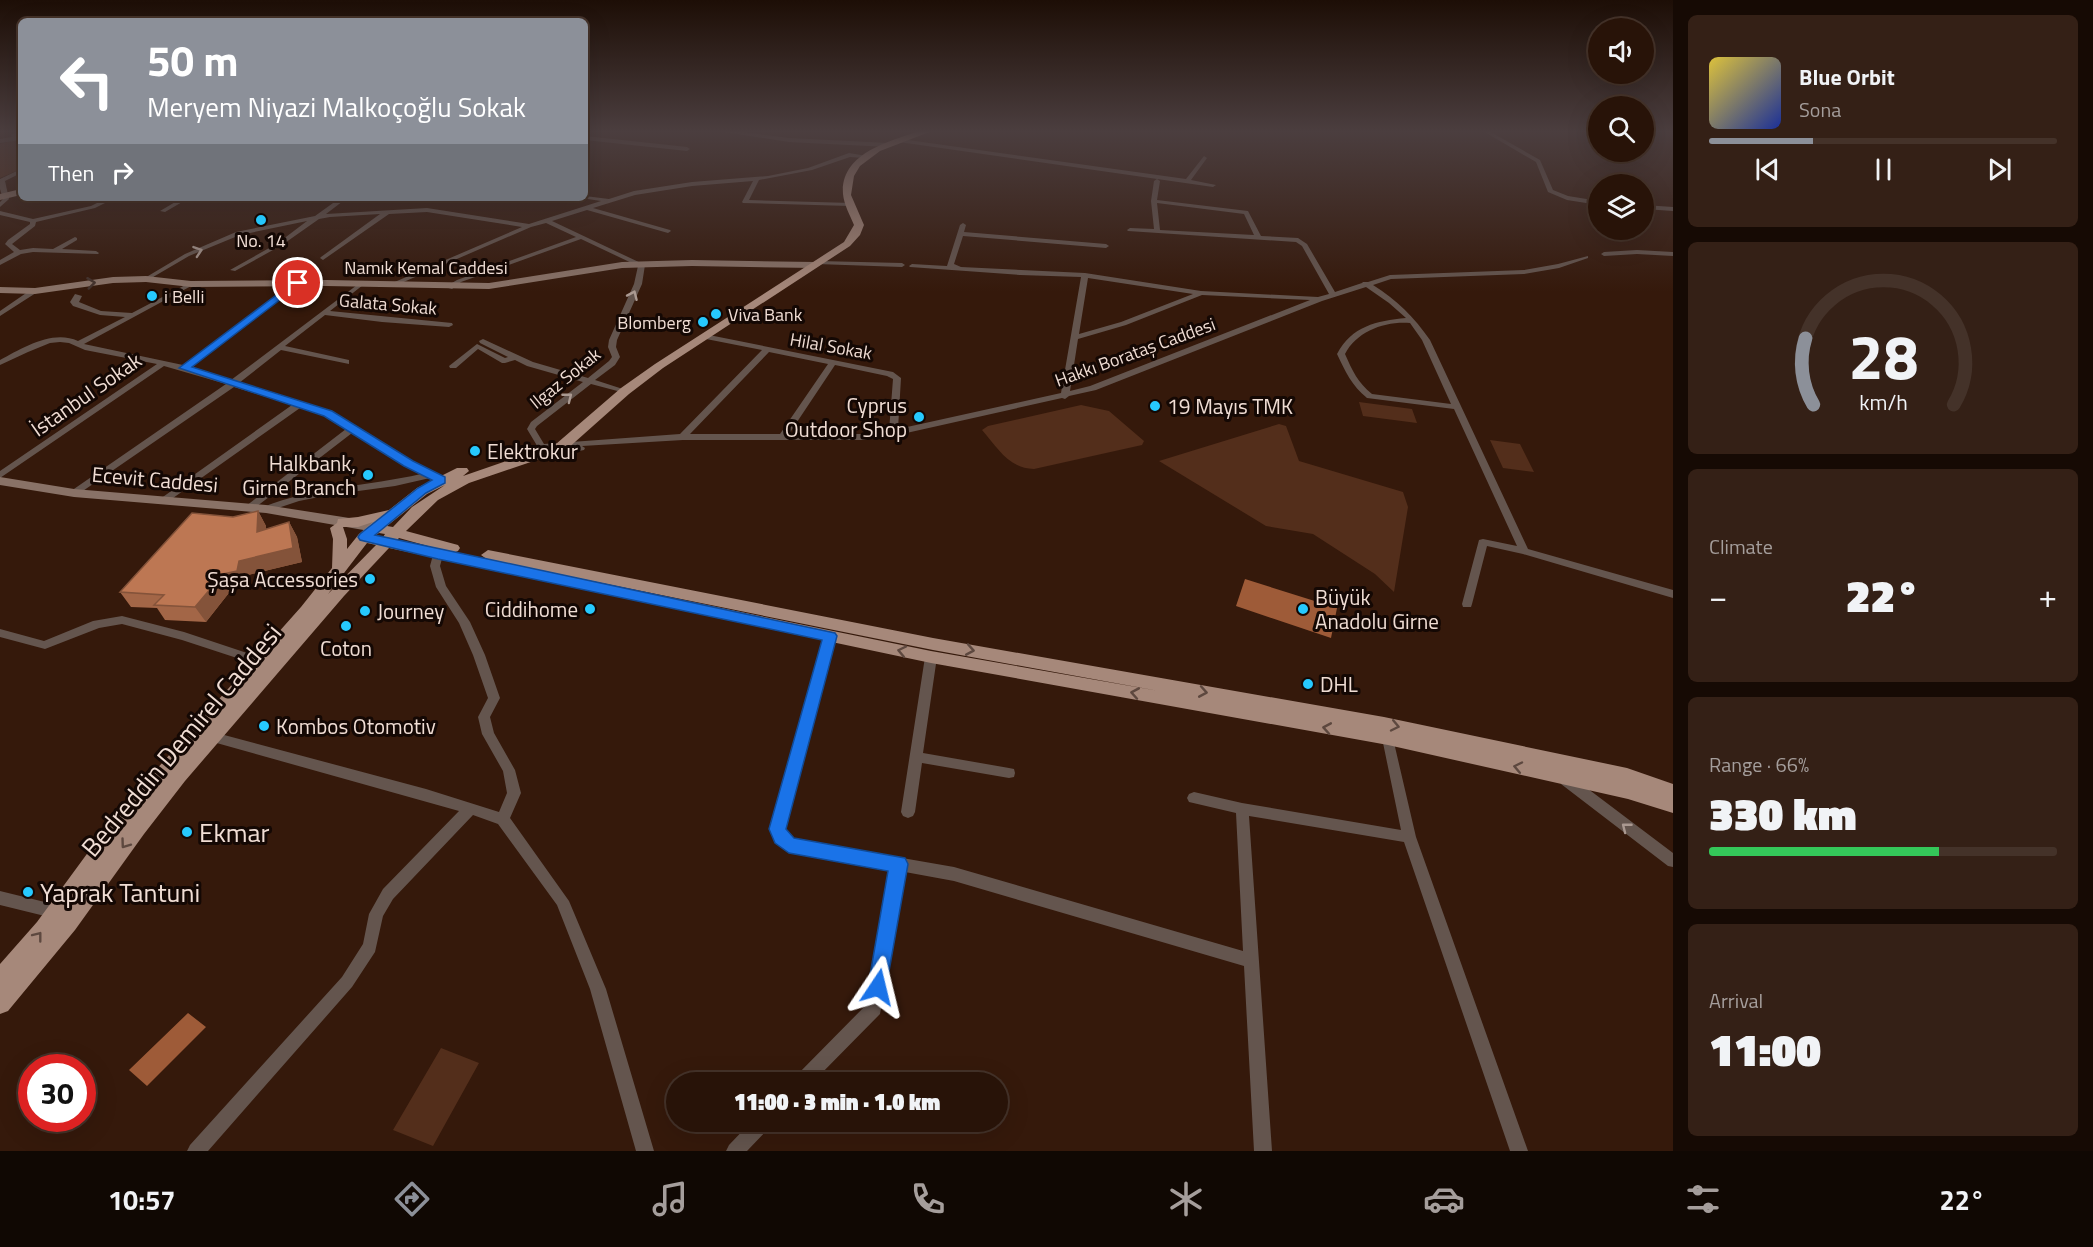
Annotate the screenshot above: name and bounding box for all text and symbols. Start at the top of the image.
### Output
map controls [1588,18,1654,240]
button: sound [1588,18,1654,84]
text: 50 m [147,28,239,92]
icon: left [48,42,126,120]
text: Blue Orbit [1799,60,1895,94]
text: Meryem Niyazi Malkoçoğlu Sokak [147,86,526,127]
text: Sona [1799,94,1841,125]
button: search [1588,96,1654,162]
icon: previous [1751,153,1784,186]
icon: pause [1867,153,1900,186]
icon: next [1983,153,2016,186]
text: Then [48,156,94,190]
icon: right [106,156,139,189]
button: layers [1588,174,1654,240]
marker: No. 14 [254,213,268,227]
place label: No. 14 [236,227,286,254]
one-way arrow [192,246,203,258]
street label: Namık Kemal Caddesi [344,254,508,281]
pin [272,257,323,308]
icon: arrive [281,266,314,299]
one-way arrow [86,277,95,290]
place label: i Belli [164,283,204,310]
street label: Galata Sokak [338,286,438,322]
marker: i Belli [145,289,159,303]
one-way arrow [625,291,637,302]
place label: Viva Bank [728,301,803,328]
marker: Viva Bank [709,307,723,321]
text: 28 [1848,308,1918,403]
place label: Blomberg [617,309,691,336]
street label: Hakkı Borataş Caddesi [1051,310,1219,394]
marker: Blomberg [696,315,710,329]
street label: Hilal Sokak [788,326,875,367]
street label: Ilgaz Sokak [524,341,607,415]
street label: İstanbul Sokak [24,344,148,444]
text: km/h [1859,387,1907,419]
place label: Cyprus Outdoor Shop [785,389,907,445]
place label: 19 Mayıs TMK [1167,390,1293,422]
one-way arrow [562,394,573,405]
marker: 19 Mayıs TMK [1148,399,1162,413]
marker: Cyprus Outdoor Shop [912,410,926,424]
place label: Elektrokur [487,435,578,467]
marker: Elektrokur [468,444,482,458]
place label: Halkbank, Girne Branch [242,447,356,503]
street label: Ecevit Caddesi [90,458,220,500]
marker: Halkbank, Girne Branch [361,468,375,482]
text: Climate [1709,531,1773,562]
text: 22° [1846,561,1920,629]
place label: Şaşa Accessories [207,563,358,595]
text: − [1709,571,1727,621]
text: + [2039,571,2057,621]
marker: Şaşa Accessories [363,572,377,586]
place label: Büyük Anadolu Girne [1315,581,1439,637]
place label: Ciddihome [485,593,578,625]
place label: Journey [377,595,444,627]
marker: Ciddihome [583,602,597,616]
marker: Büyük Anadolu Girne [1296,602,1310,616]
marker: Journey [358,604,372,618]
street label: Bedreddin Demirel Caddesi [72,615,290,865]
marker: Coton [339,619,353,633]
place label: Coton [320,632,372,664]
one-way arrow [965,644,975,656]
one-way arrow [897,646,907,659]
place label: DHL [1320,668,1358,700]
marker: DHL [1301,677,1315,691]
one-way arrow [1198,685,1208,698]
one-way arrow [1131,688,1140,700]
place label: Kombos Otomotiv [276,710,436,742]
marker: Kombos Otomotiv [257,719,271,733]
one-way arrow [1390,719,1400,732]
one-way arrow [1323,722,1332,734]
text: Range · 66% [1709,749,1809,780]
one-way arrow [1514,761,1524,774]
text: 330 km [1709,779,1857,847]
place label: Ekmar [199,813,270,852]
one-way arrow [1621,823,1632,834]
marker: Ekmar [180,825,194,839]
one-way arrow [122,837,133,848]
place label: Yaprak Tantuni [40,873,200,912]
marker: Yaprak Tantuni [21,885,35,899]
one-way arrow [30,932,41,943]
position arrow [846,955,910,1019]
text: Arrival [1709,985,1763,1016]
text: 11:00 [1709,1015,1821,1083]
speed limit sign: 30 [18,1054,96,1132]
text: 11:00 · 3 min · 1.0 km [734,1085,940,1119]
icon: directions [391,1178,433,1220]
icon: music [649,1178,691,1220]
icon: phone [907,1178,949,1220]
icon: climate [1165,1178,1207,1220]
icon: car [1423,1178,1465,1220]
icon: filters [1682,1178,1724,1220]
text: 10:57 [108,1179,175,1220]
text: 22° [1940,1179,1985,1220]

